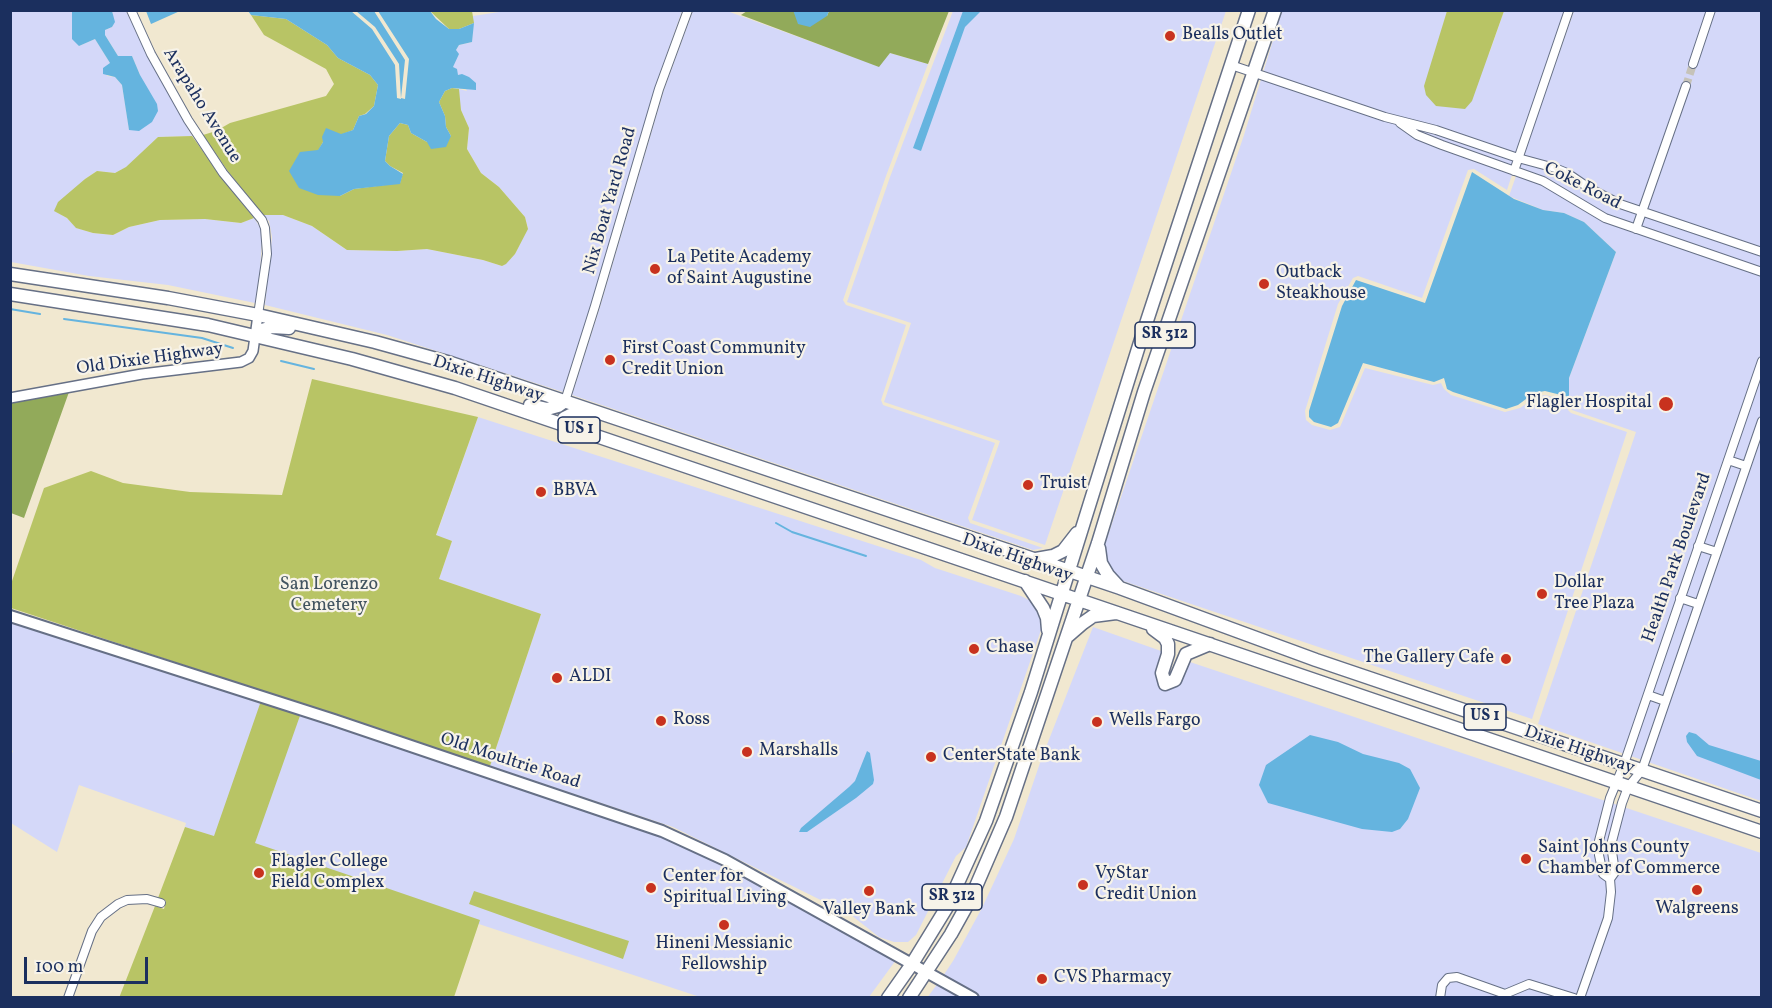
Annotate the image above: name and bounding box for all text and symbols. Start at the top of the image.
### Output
place label: Bealls Outlet [1182,25,1283,47]
marker: Bealls Outlet [1163,29,1177,43]
street label: Arapaho Avenue [157,45,245,167]
street label: Nix Boat Yard Road [580,125,642,277]
street label: Coke Road [1540,158,1624,216]
place label: La Petite Academy of Saint Augustine [667,248,812,290]
marker: La Petite Academy of Saint Augustine [648,262,662,276]
place label: Outback Steakhouse [1276,263,1366,306]
marker: Outback Steakhouse [1257,277,1271,291]
road number: SR 312 [1135,322,1195,348]
street label: Old Dixie Highway [75,339,225,381]
place label: First Coast Community Credit Union [622,339,806,382]
street label: Dixie Highway [430,352,546,408]
marker: First Coast Community Credit Union [603,353,617,367]
place label: Flagler Hospital [1526,393,1652,415]
marker: Flagler Hospital [1657,395,1675,413]
road number: US 1 [558,417,600,443]
street label: Health Park Boulevard [1639,470,1717,646]
place label: Truist [1040,474,1087,496]
marker: Truist [1021,478,1035,492]
place label: BBVA [553,481,597,503]
marker: BBVA [534,485,548,499]
street label: Dixie Highway [959,530,1075,588]
place label: Dollar Tree Plaza [1554,573,1635,616]
park label: San Lorenzo Cemetery [280,575,378,618]
marker: Dollar Tree Plaza [1535,587,1549,601]
place label: Chase [986,638,1034,660]
marker: Chase [967,642,981,656]
place label: The Gallery Cafe [1363,648,1494,670]
marker: The Gallery Cafe [1499,652,1513,666]
place label: ALDI [569,667,611,689]
marker: ALDI [550,671,564,685]
road number: US 1 [1464,704,1506,730]
place label: Ross [673,710,710,732]
place label: Wells Fargo [1109,711,1201,733]
marker: Ross [654,714,668,728]
marker: Wells Fargo [1090,715,1104,729]
street label: Dixie Highway [1521,722,1637,780]
street label: Old Moultrie Road [437,729,583,795]
place label: Marshalls [759,741,838,763]
marker: Marshalls [740,745,754,759]
place label: CenterState Bank [943,746,1080,768]
marker: CenterState Bank [924,750,938,764]
place label: Saint Johns County Chamber of Commerce [1538,838,1720,880]
place label: Flagler College Field Complex [271,852,388,894]
marker: Saint Johns County Chamber of Commerce [1519,852,1533,866]
place label: VyStar Credit Union [1095,864,1197,906]
marker: Flagler College Field Complex [252,866,266,880]
place label: Center for Spiritual Living [663,867,786,910]
marker: VyStar Credit Union [1076,878,1090,892]
marker: Center for Spiritual Living [644,881,658,895]
marker: Walgreens [1690,883,1704,897]
marker: Valley Bank [862,884,876,898]
road number: SR 312 [922,884,982,910]
place label: Walgreens [1655,899,1739,921]
place label: Valley Bank [823,900,915,922]
marker: Hineni Messianic Fellowship [717,918,731,932]
place label: Hineni Messianic Fellowship [656,934,792,976]
scale bar [27,945,152,983]
text: 100 m [35,955,84,980]
place label: CVS Pharmacy [1054,968,1171,990]
marker: CVS Pharmacy [1035,972,1049,986]

